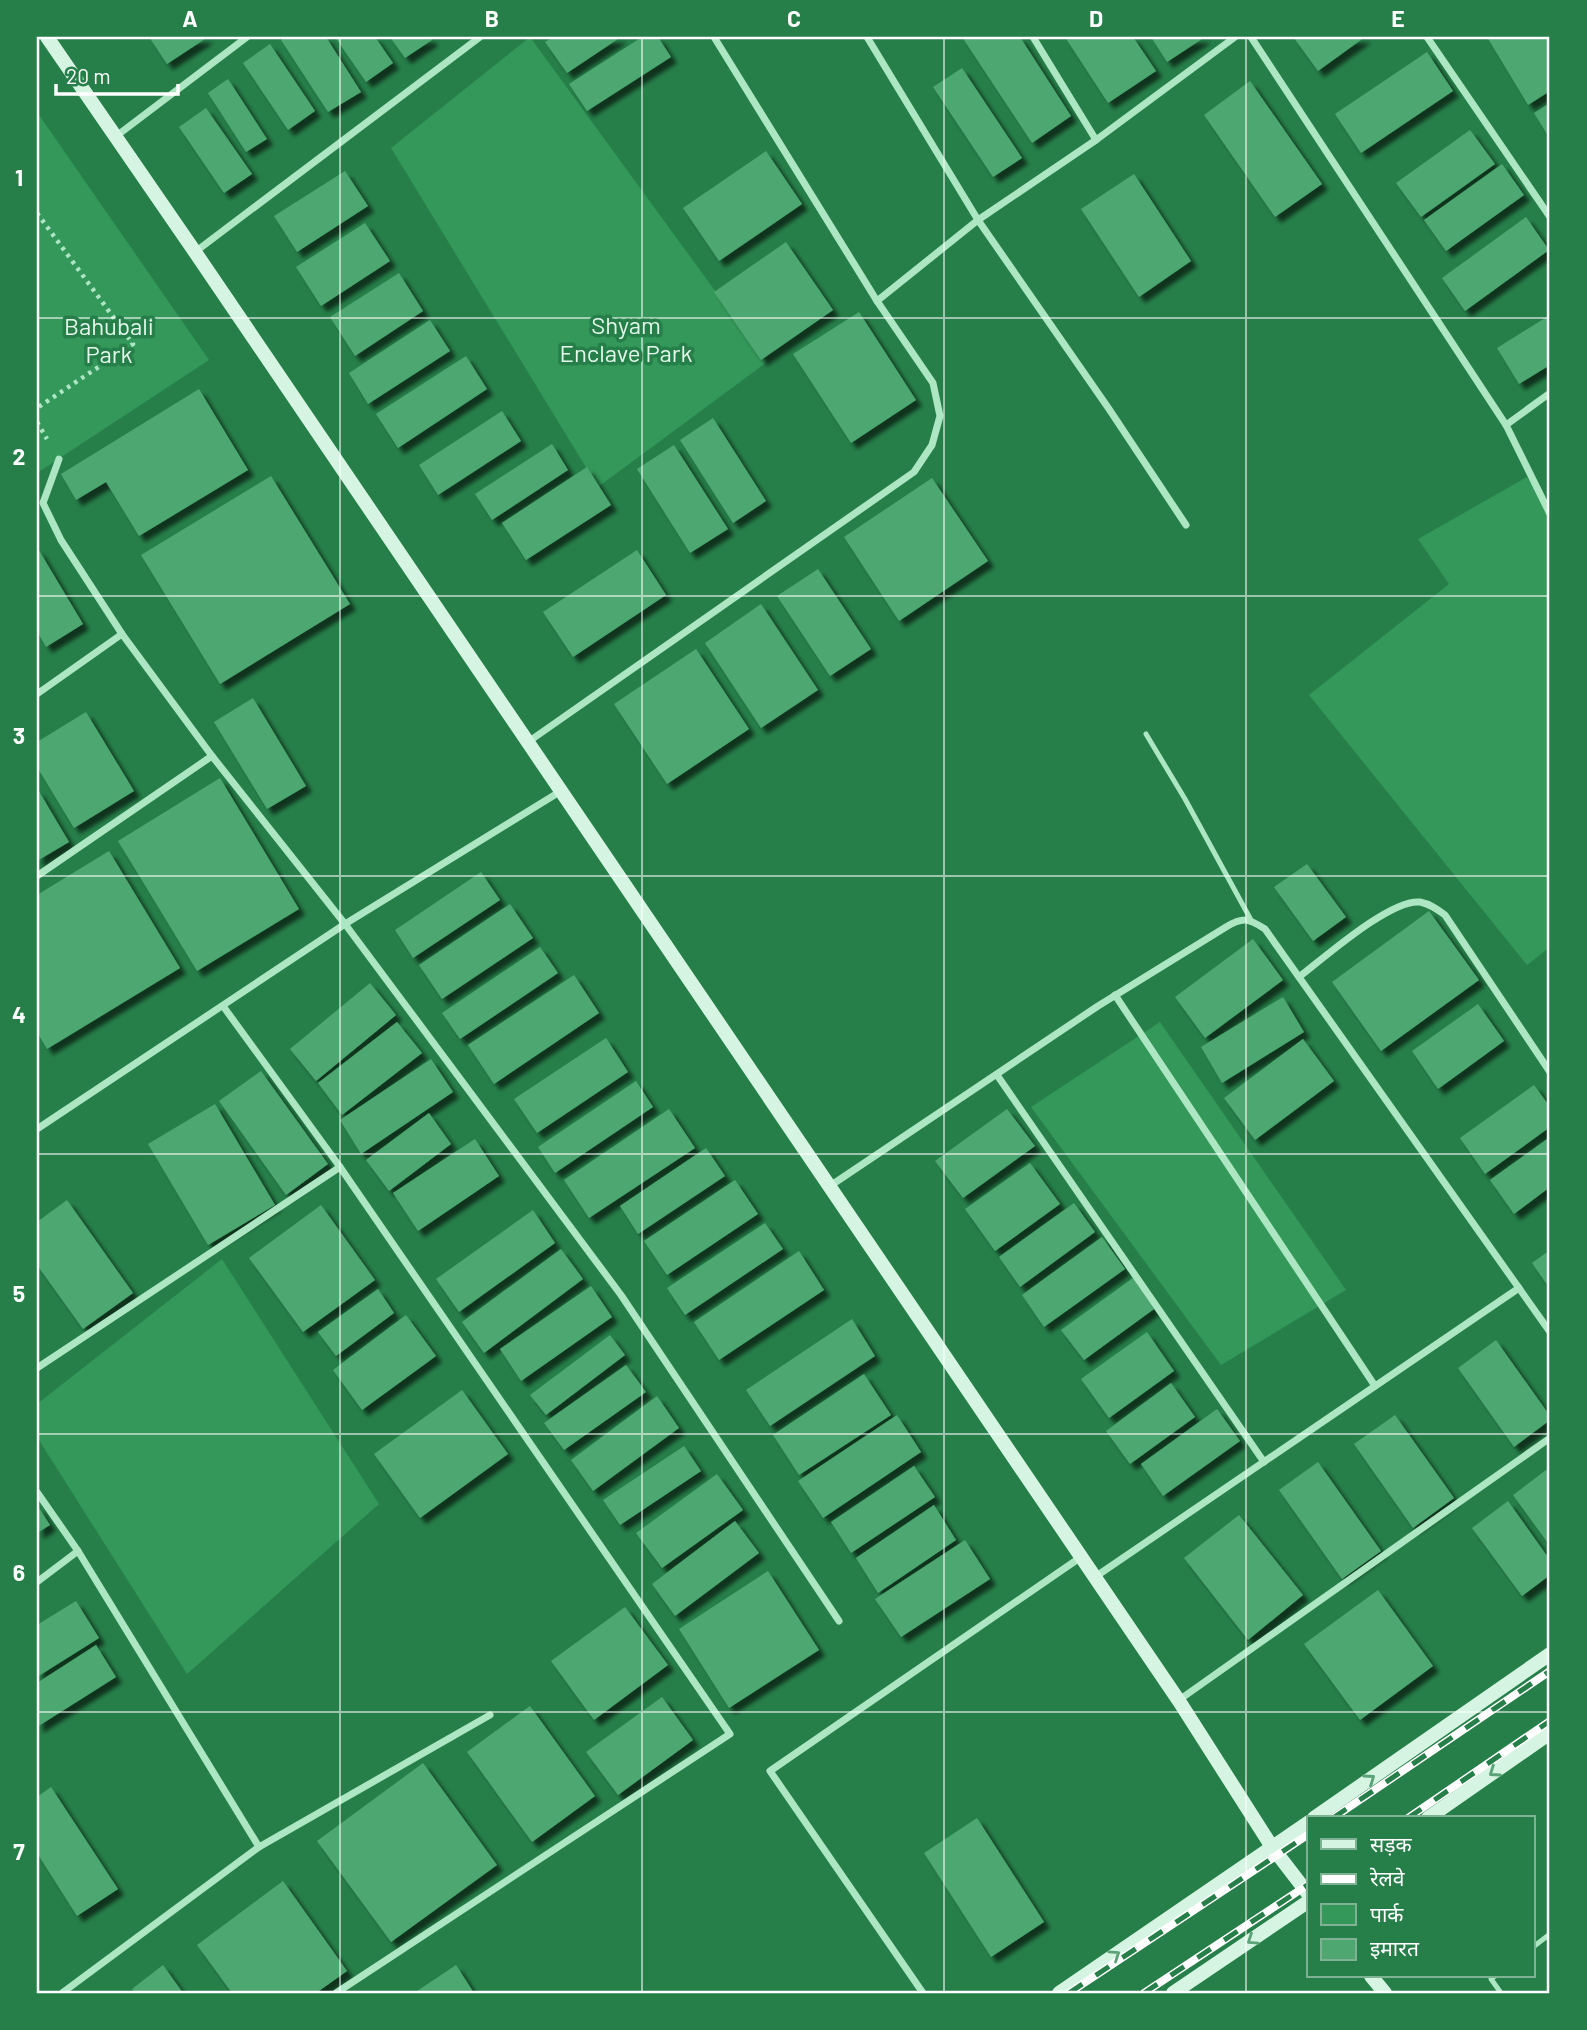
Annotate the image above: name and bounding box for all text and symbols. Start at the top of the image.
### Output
text: A [182,4,198,32]
text: B [485,4,499,32]
text: C [787,4,801,32]
text: D [1089,4,1103,32]
text: E [1391,4,1405,32]
scale bar [56,52,178,96]
text: 20 m [66,63,111,88]
text: 1 [15,163,23,191]
park label: Shyam Enclave Park [559,310,693,367]
park label: Bahubali Park [64,311,154,368]
text: 2 [13,442,25,470]
text: 3 [13,721,25,749]
text: 4 [12,1000,26,1028]
text: 5 [13,1279,25,1307]
text: 6 [13,1558,25,1586]
one-way arrow [1489,1764,1502,1776]
one-way arrow [1362,1775,1375,1787]
legend [1307,1816,1534,1978]
text: सड़क [1370,1831,1412,1856]
text: 7 [13,1837,25,1865]
text: रेलवे [1369,1865,1405,1890]
text: पार्क [1370,1901,1404,1926]
one-way arrow [1247,1932,1260,1944]
text: इमारत [1370,1935,1420,1960]
one-way arrow [1107,1951,1120,1963]

